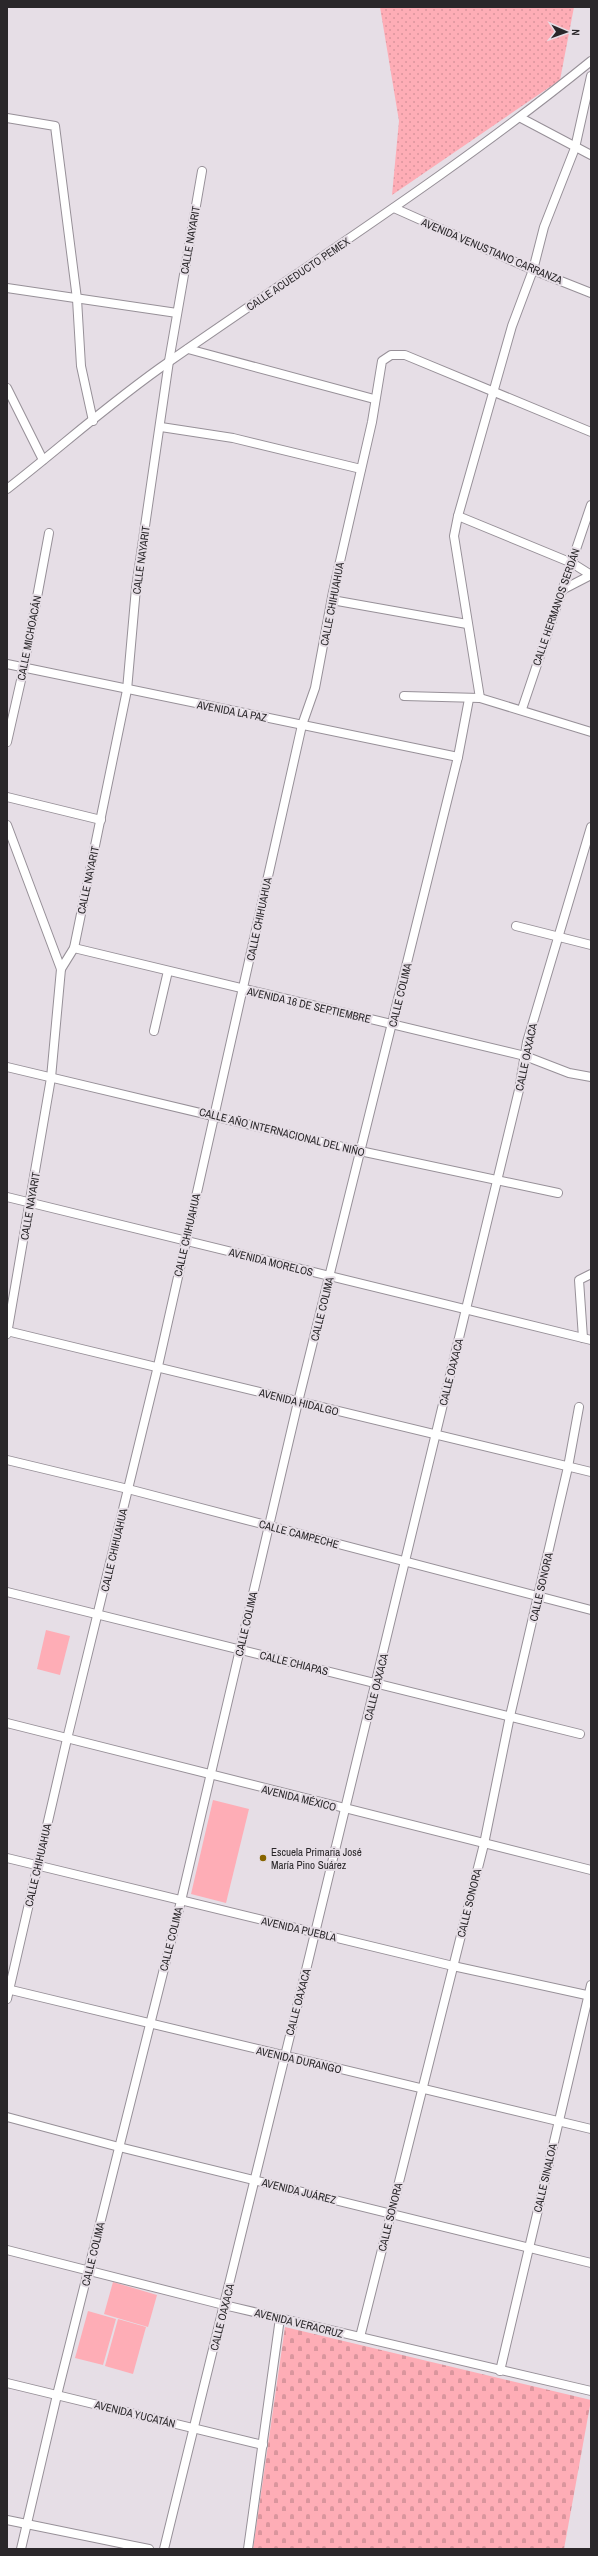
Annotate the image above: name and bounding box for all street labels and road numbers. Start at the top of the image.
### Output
street label: CALLE NAYARIT [177,204,203,275]
street label: AVENIDA VENUSTIANO CARRANZA [419,215,565,287]
street label: CALLE ACUEDUCTO PEMEX [244,234,352,314]
street label: CALLE NAYARIT [129,524,153,595]
street label: CALLE HERMANOS SERDÁN [529,546,583,668]
street label: CALLE CHIHUAHUA [317,560,347,647]
street label: CALLE MICHOACÁN [14,594,44,682]
street label: AVENIDA LA PAZ [195,697,269,725]
street label: CALLE NAYARIT [74,844,102,915]
street label: CALLE CHIHUAHUA [243,875,275,962]
street label: CALLE COLIMA [385,960,415,1029]
street label: AVENIDA 16 DE SEPTIEMBRE [245,984,372,1026]
street label: CALLE OAXACA [512,1021,540,1092]
street label: CALLE AÑO INTERNACIONAL DEL NIÑO [198,1105,366,1159]
street label: CALLE NAYARIT [17,1170,43,1241]
street label: CALLE CHIHUAHUA [171,1191,204,1278]
street label: AVENIDA MORELOS [227,1245,314,1279]
street label: CALLE COLIMA [307,1274,337,1343]
street label: CALLE OAXACA [436,1336,466,1407]
street label: AVENIDA HIDALGO [257,1385,340,1419]
street label: CALLE CHIHUAHUA [98,1506,131,1593]
street label: CALLE CAMPECHE [257,1517,341,1551]
street label: CALLE SONORA [526,1550,556,1623]
street label: CALLE COLIMA [232,1589,260,1658]
street label: CALLE CHIAPAS [258,1648,330,1678]
street label: CALLE OAXACA [361,1651,391,1722]
street label: AVENIDA MÉXICO [259,1782,338,1814]
street label: CALLE CHIHUAHUA [22,1821,55,1908]
street label: CALLE SONORA [454,1866,485,1939]
street label: CALLE COLIMA [156,1904,186,1973]
street label: AVENIDA PUEBLA [259,1913,339,1945]
street label: CALLE OAXACA [282,1966,314,2037]
street label: AVENIDA DURANGO [254,2043,343,2077]
street label: CALLE SINALOA [530,2141,560,2214]
street label: AVENIDA JUÁREZ [259,2175,338,2207]
street label: CALLE SONORA [375,2180,406,2253]
street label: CALLE COLIMA [78,2219,108,2288]
street label: CALLE OAXACA [207,2281,237,2352]
street label: AVENIDA VERACRUZ [252,2305,345,2341]
street label: AVENIDA YUCATÁN [92,2397,177,2431]

